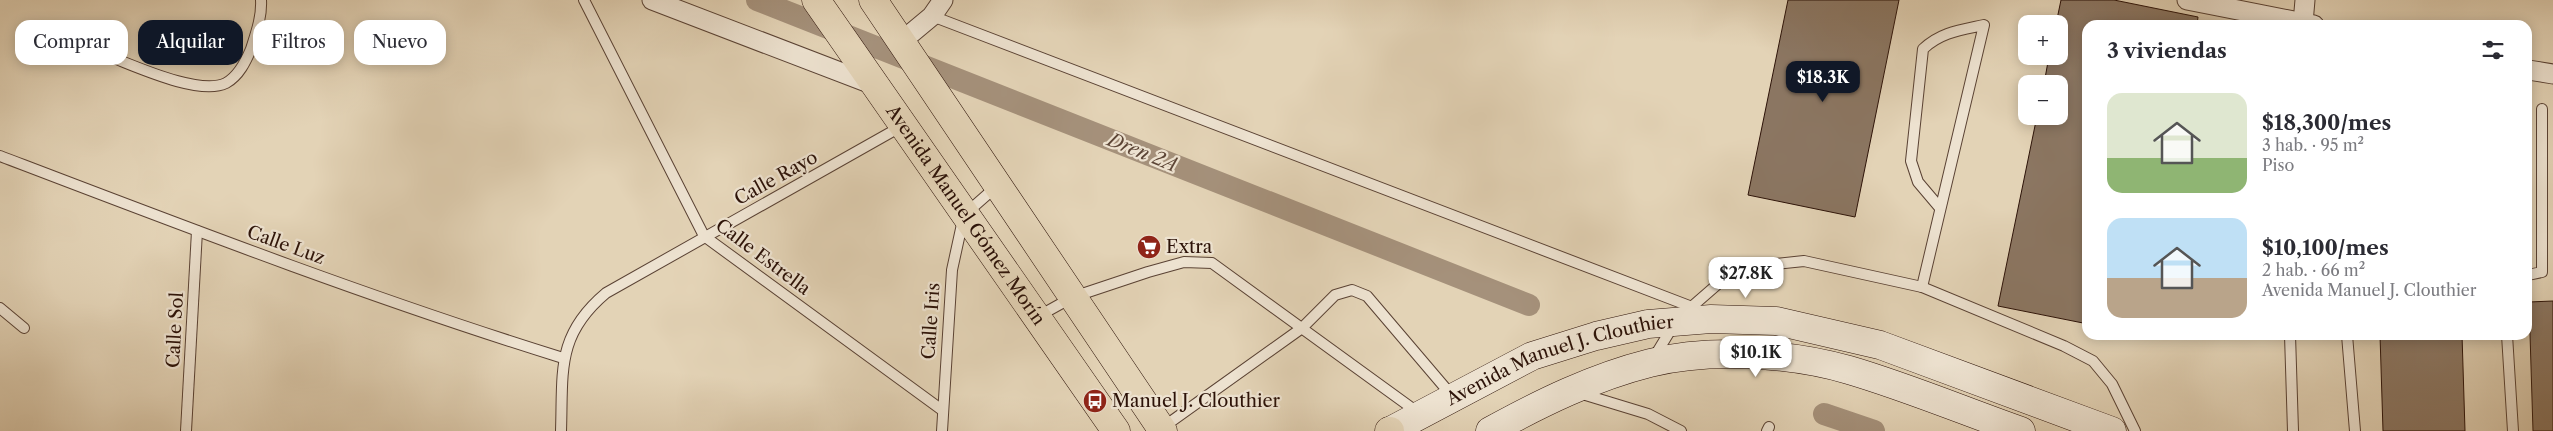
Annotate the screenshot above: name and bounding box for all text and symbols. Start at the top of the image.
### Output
map controls [2018,15,2068,125]
button: + [2018,15,2068,65]
chip: Comprar [15,20,128,65]
chip: Alquilar [138,20,243,65]
chip: Filtros [253,20,344,65]
chip: Nuevo [354,20,446,65]
icon: filters [2479,36,2507,64]
text: 3 viviendas [2107,38,2227,63]
pin: $18.3K [1782,61,1864,103]
text: $18.3K [1797,67,1849,87]
button: − [2018,75,2068,125]
street label: Avenida Manuel Gómez Morín [881,100,1050,329]
text: $18,300/mes [2262,110,2391,135]
icon: home [2147,113,2207,173]
water label: Dren 2A [1103,127,1181,177]
text: 3 hab. · 95 m² [2262,135,2364,155]
street label: Calle Rayo [731,146,821,210]
text: Piso [2262,155,2294,175]
street label: Calle Estrella [711,214,815,300]
street label: Calle Luz [244,221,328,269]
supermarket icon: Extra [1136,234,1162,260]
text: $10,100/mes [2262,235,2389,260]
place label: Extra [1166,236,1213,258]
icon: home [2147,238,2207,298]
pin: $27.8K [1705,256,1787,299]
text: 2 hab. · 66 m² [2262,260,2365,280]
text: $27.8K [1720,263,1772,283]
text: Avenida Manuel J. Clouthier [2262,280,2477,300]
street label: Calle Iris [917,282,945,360]
street label: Calle Sol [162,291,188,369]
street label: Avenida Manuel J. Clouthier [1442,311,1675,411]
pin: $10.1K [1715,336,1797,378]
text: $10.1K [1731,342,1781,362]
bus stop icon: Manuel J. Clouthier [1082,388,1108,414]
place label: Manuel J. Clouthier [1112,390,1280,412]

